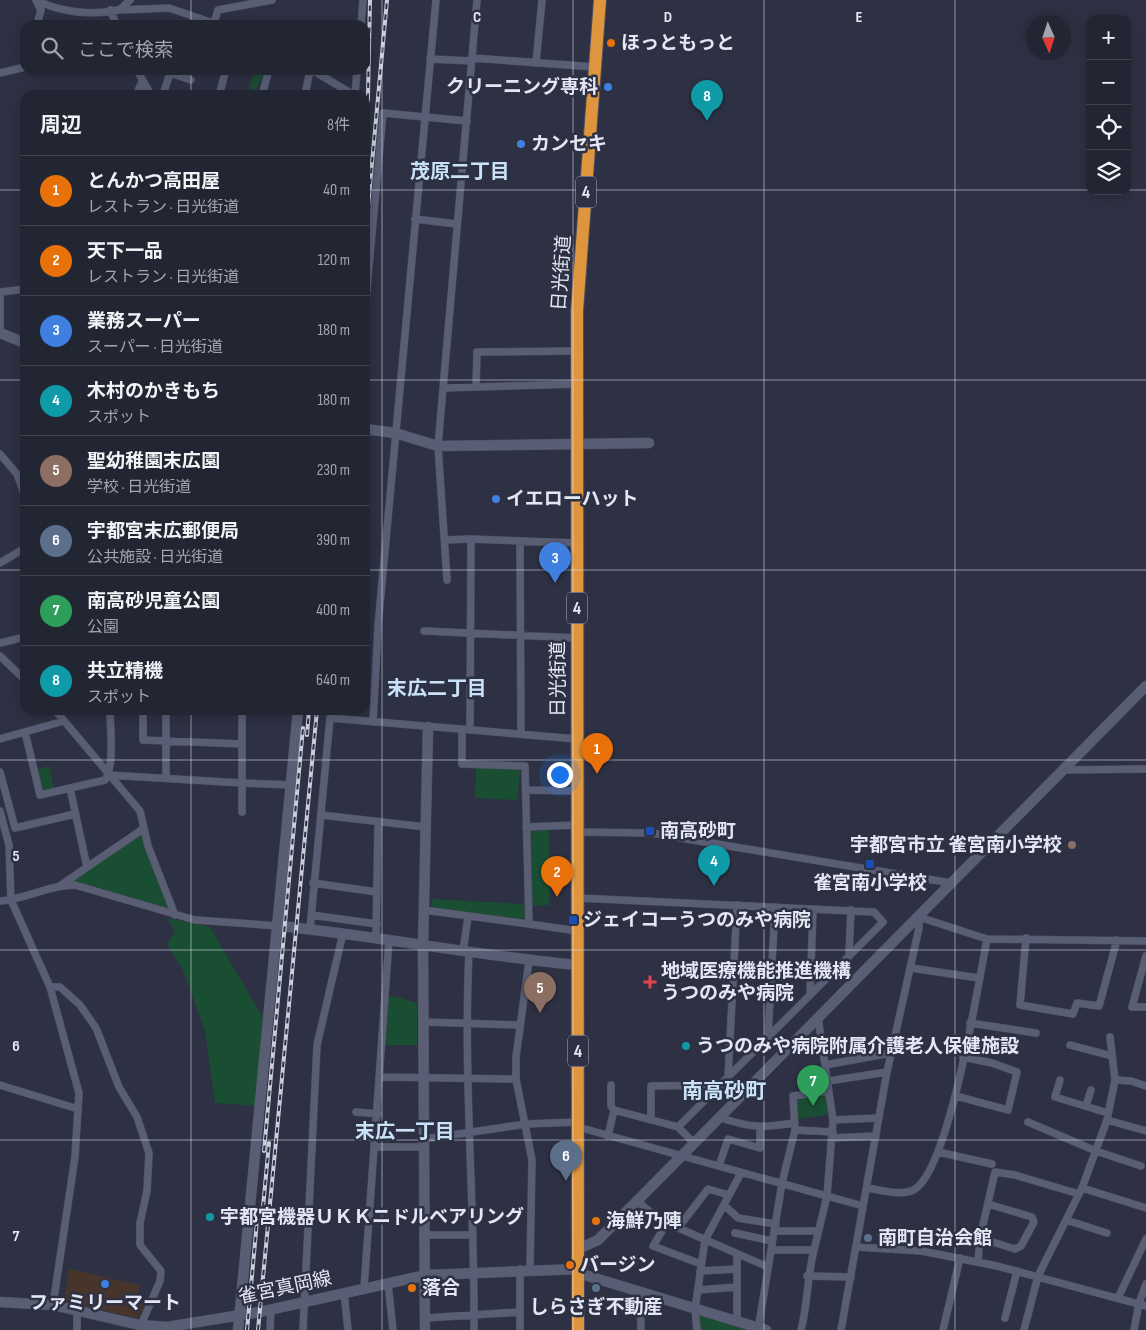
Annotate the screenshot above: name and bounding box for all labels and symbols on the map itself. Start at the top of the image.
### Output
text: C [473,8,481,27]
text: D [664,8,672,27]
text: E [856,8,863,27]
north arrow [1026,15,1071,60]
place label: ほっともっと [621,32,735,55]
marker: ほっともっと [605,37,617,49]
place label: クリーニング専科 [446,76,598,99]
pin: 8 [691,80,723,121]
marker: クリーニング専科 [602,81,614,93]
place label: カンセキ [531,133,607,156]
marker: カンセキ [515,138,527,150]
district label: 茂原二丁目 [410,160,510,184]
road number: 4 [576,176,596,208]
street label: 日光街道 [548,234,576,312]
place label: イエローハット [506,488,638,511]
marker: イエローハット [490,493,502,505]
pin: 3 [539,542,571,583]
road number: 4 [567,592,587,624]
street label: 日光街道 [547,641,570,717]
district label: 末広二丁目 [387,677,487,701]
pin: 1 [581,733,613,774]
your location [547,762,573,788]
place label: 南高砂町 [660,820,736,843]
marker: 南高砂町 [644,825,656,837]
place label: 宇都宮市立 雀宮南小学校 [850,834,1062,857]
marker: 宇都宮市立 雀宮南小学校 [1066,839,1078,851]
pin: 4 [698,845,730,886]
text: 5 [12,847,20,866]
pin: 2 [541,856,573,897]
marker: 雀宮南小学校 [864,858,876,870]
place label: 雀宮南小学校 [813,872,927,895]
place label: ジェイコーうつのみや病院 [583,909,811,932]
marker: ジェイコーうつのみや病院 [567,914,579,926]
place label: 地域医療機能推進機構 うつのみや病院 [661,960,851,1005]
pin: 5 [524,972,556,1013]
marker: 地域医療機能推進機構 うつのみや病院 [643,975,657,989]
place label: うつのみや病院附属介護老人保健施設 [696,1035,1019,1058]
road number: 4 [568,1036,588,1066]
text: 6 [12,1037,20,1056]
marker: うつのみや病院附属介護老人保健施設 [680,1040,692,1052]
pin: 7 [797,1065,829,1106]
district label: 南高砂町 [682,1079,766,1104]
district label: 末広一丁目 [355,1120,455,1144]
pin: 6 [550,1140,582,1181]
place label: 宇都宮機器ＵＫＫニドルベアリング [220,1206,524,1229]
place label: 海鮮乃陣 [606,1210,682,1233]
marker: 宇都宮機器ＵＫＫニドルベアリング [204,1211,216,1223]
marker: 海鮮乃陣 [590,1215,602,1227]
text: 7 [13,1227,20,1246]
place label: 南町自治会館 [878,1227,992,1250]
marker: 南町自治会館 [862,1232,874,1244]
place label: バージン [580,1254,656,1277]
marker: バージン [564,1259,576,1271]
street label: 雀宮真岡線 [236,1267,334,1309]
place label: 落合 [422,1277,460,1300]
marker: ファミリーマート [99,1278,111,1290]
marker: 落合 [406,1282,418,1294]
marker: しらさぎ不動産 [590,1282,602,1294]
place label: ファミリーマート [29,1292,181,1315]
place label: しらさぎ不動産 [529,1296,663,1319]

